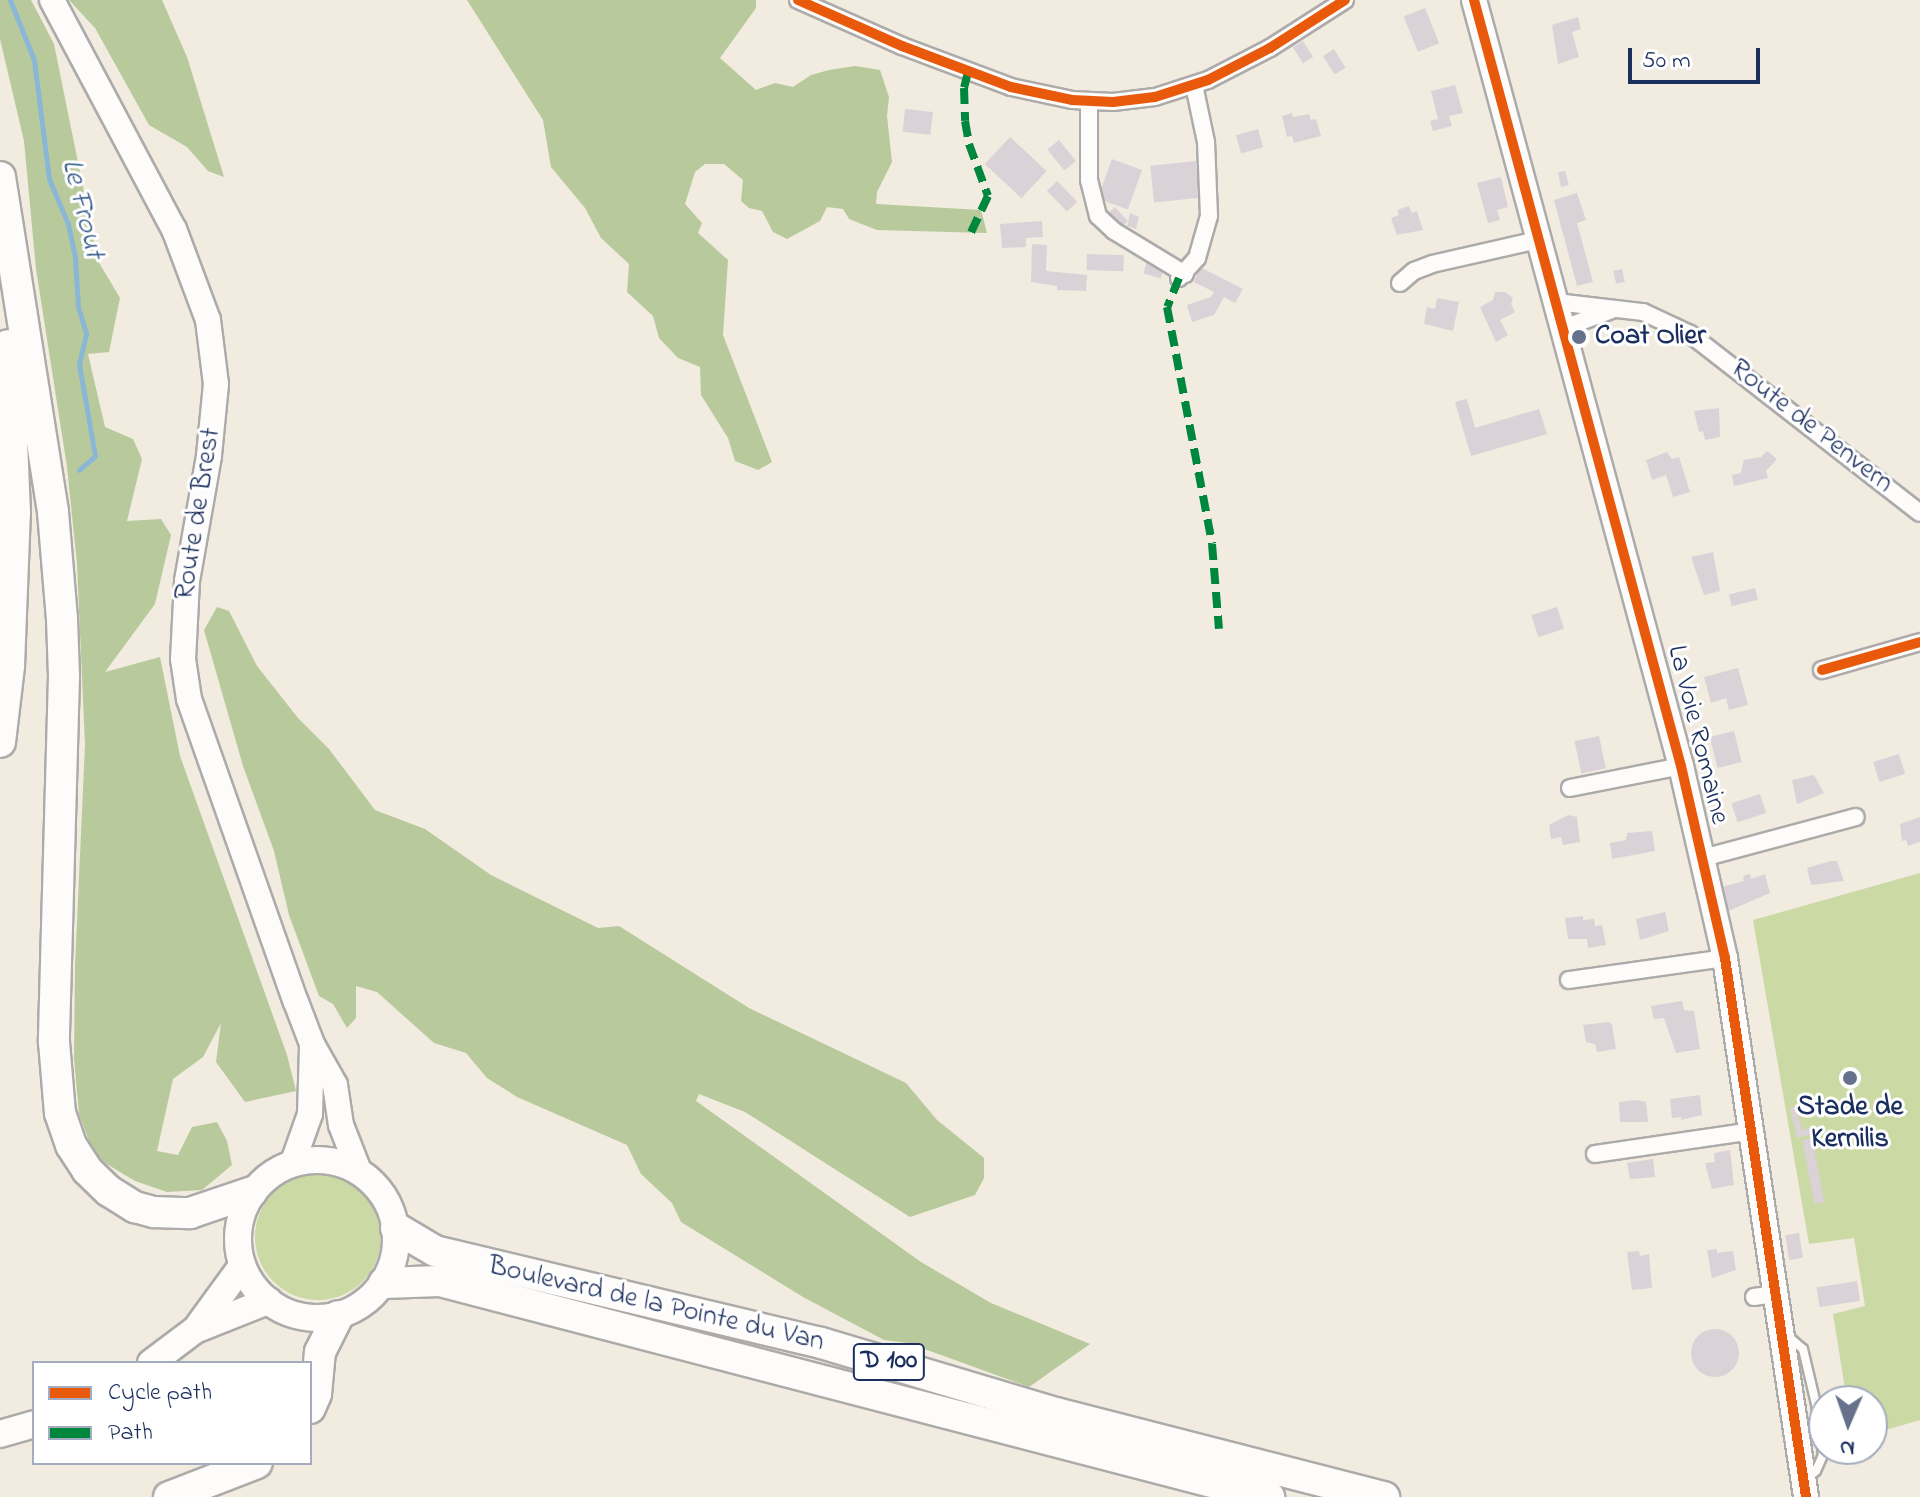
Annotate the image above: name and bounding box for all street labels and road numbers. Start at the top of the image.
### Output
street label: Route de Penvern [1723,353,1899,501]
street label: Route de Brest [169,425,229,603]
street label: La Voie Romaine [1659,642,1735,828]
street label: Boulevard de la Pointe du Van [485,1250,827,1360]
road number: D 100 [851,1340,927,1384]

